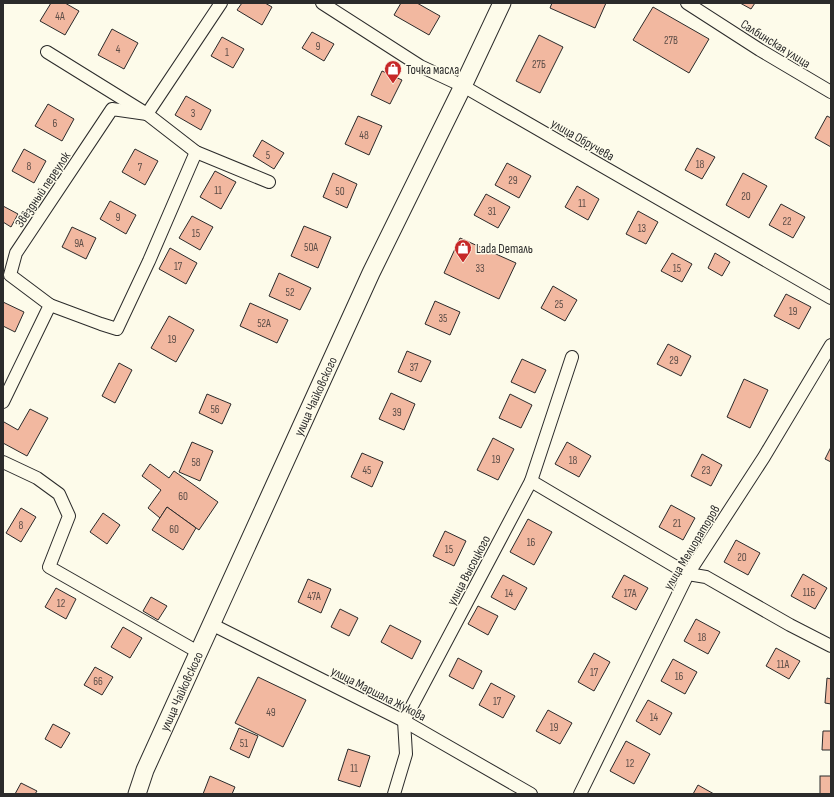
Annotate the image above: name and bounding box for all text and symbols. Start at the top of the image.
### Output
house number: 4А [55,10,65,23]
street label: Салбинская улица [738,16,813,72]
house number: 27В [664,34,678,47]
house number: 9 [316,40,321,53]
house number: 4 [116,43,121,56]
house number: 1 [225,46,229,59]
house number: 27Б [532,58,546,71]
shop icon: Точка масла [383,59,403,84]
place label: Точка масла [406,62,459,78]
house number: 3 [191,107,196,120]
street label: улица Обручева [548,115,617,164]
house number: 6 [53,117,58,130]
house number: 48 [359,129,369,142]
street label: Звёздный переулок [12,149,74,231]
house number: 5 [266,149,270,162]
house number: 18 [696,158,705,171]
house number: 8 [27,160,32,173]
house number: 7 [138,161,143,174]
house number: 29 [508,174,518,187]
house number: 11 [214,184,222,197]
house number: 50 [335,185,345,198]
house number: 20 [741,190,751,203]
house number: 11 [578,197,586,210]
house number: 31 [488,205,496,218]
house number: 9 [116,211,121,224]
house number: 22 [782,215,792,228]
house number: 13 [638,222,647,235]
house number: 15 [192,227,200,240]
house number: 9А [74,237,84,250]
shop icon: Lada Dеталь [453,238,473,263]
house number: 50А [304,241,318,254]
place label: Lada Dеталь [476,241,533,257]
house number: 17 [174,260,183,273]
house number: 33 [475,262,485,275]
house number: 15 [673,262,681,275]
house number: 52 [286,286,295,299]
house number: 25 [555,298,563,311]
house number: 19 [789,305,797,318]
house number: 35 [438,312,448,325]
house number: 52А [257,317,271,330]
house number: 19 [168,333,176,346]
street label: улица Чайковского [291,354,341,439]
house number: 29 [669,354,679,367]
house number: 37 [409,361,419,374]
house number: 56 [210,403,220,416]
house number: 39 [392,406,402,419]
house number: 19 [492,453,500,466]
house number: 18 [569,454,578,467]
house number: 58 [191,456,201,469]
house number: 45 [362,464,372,477]
house number: 23 [701,464,711,477]
house number: 60 [178,490,188,503]
street label: улица Мелиораторов [660,502,723,593]
house number: 21 [673,517,681,530]
house number: 8 [19,519,24,532]
house number: 60 [169,523,179,536]
street label: улица Высоцкого [444,533,494,608]
house number: 16 [527,536,536,549]
house number: 15 [445,543,453,556]
house number: 20 [737,551,747,564]
house number: 11Б [803,586,815,599]
house number: 14 [505,587,514,600]
house number: 17А [624,587,637,600]
house number: 47А [307,590,321,603]
house number: 12 [57,597,66,610]
house number: 18 [698,631,707,644]
street label: улица Чайковского [157,649,207,734]
house number: 11А [777,658,790,671]
street label: улица Маршала Жукова [328,663,429,725]
house number: 17 [590,666,599,679]
house number: 16 [675,670,684,683]
house number: 66 [93,675,103,688]
house number: 17 [493,695,502,708]
house number: 49 [266,706,276,719]
house number: 14 [650,711,659,724]
house number: 19 [550,721,558,734]
house number: 51 [240,737,248,750]
house number: 12 [626,757,635,770]
house number: 11 [350,762,358,775]

